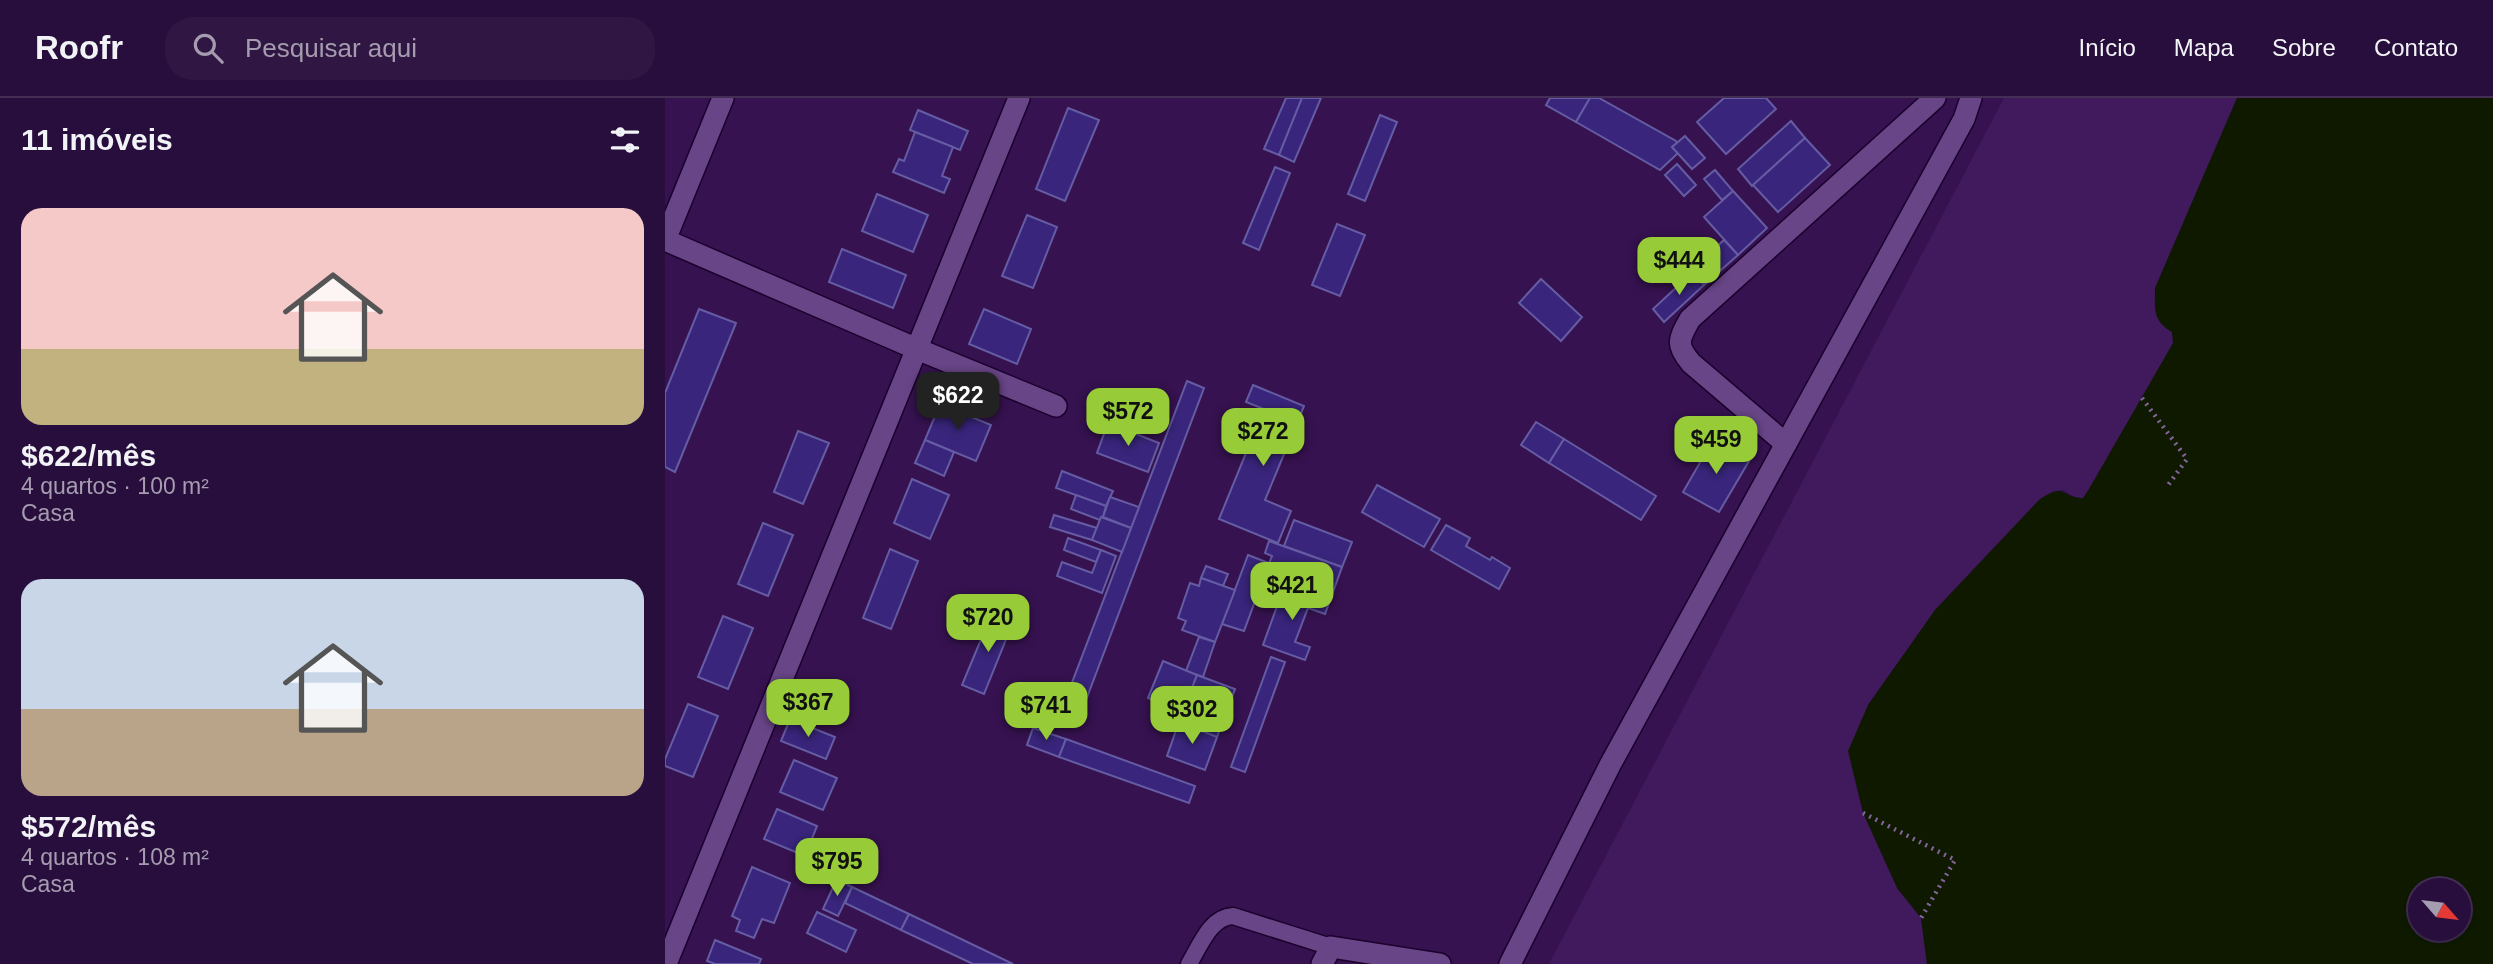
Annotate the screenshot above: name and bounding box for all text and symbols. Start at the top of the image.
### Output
search box [165,17,655,80]
text: Roofr [35,29,123,66]
icon: search [189,29,227,67]
text: Pesquisar aqui [245,33,417,63]
text: Início [2078,34,2136,61]
text: Mapa [2174,34,2234,61]
text: Sobre [2272,34,2336,61]
text: Contato [2374,34,2458,61]
icon: filters [606,121,644,159]
text: 11 imóveis [21,123,173,156]
pin: $444 [1638,238,1720,297]
text: $444 [1653,247,1705,273]
icon: home [270,254,396,380]
pin: $622 [917,372,999,432]
text: $622 [932,382,984,408]
pin: $572 [1087,388,1169,448]
text: $572 [1102,398,1154,424]
pin: $272 [1222,408,1304,468]
pin: $459 [1675,416,1757,476]
text: $272 [1237,418,1289,444]
text: $459 [1690,426,1742,452]
text: $622/mês [21,439,156,472]
text: 4 quartos · 100 m² [21,473,209,499]
text: Casa [21,500,75,526]
pin: $421 [1251,562,1333,622]
text: $421 [1266,572,1318,598]
pin: $720 [947,594,1029,654]
text: $720 [962,604,1014,630]
icon: home [270,625,396,751]
pin: $367 [767,680,849,739]
pin: $741 [1005,682,1087,742]
pin: $302 [1151,686,1233,746]
text: $367 [782,689,834,715]
text: $741 [1020,692,1072,718]
text: $302 [1166,696,1218,722]
text: $572/mês [21,810,156,843]
pin: $795 [796,838,878,898]
text: 4 quartos · 108 m² [21,844,209,870]
text: $795 [811,848,863,874]
text: Casa [21,871,75,897]
north arrow [2408,878,2471,942]
map controls [2408,878,2471,941]

